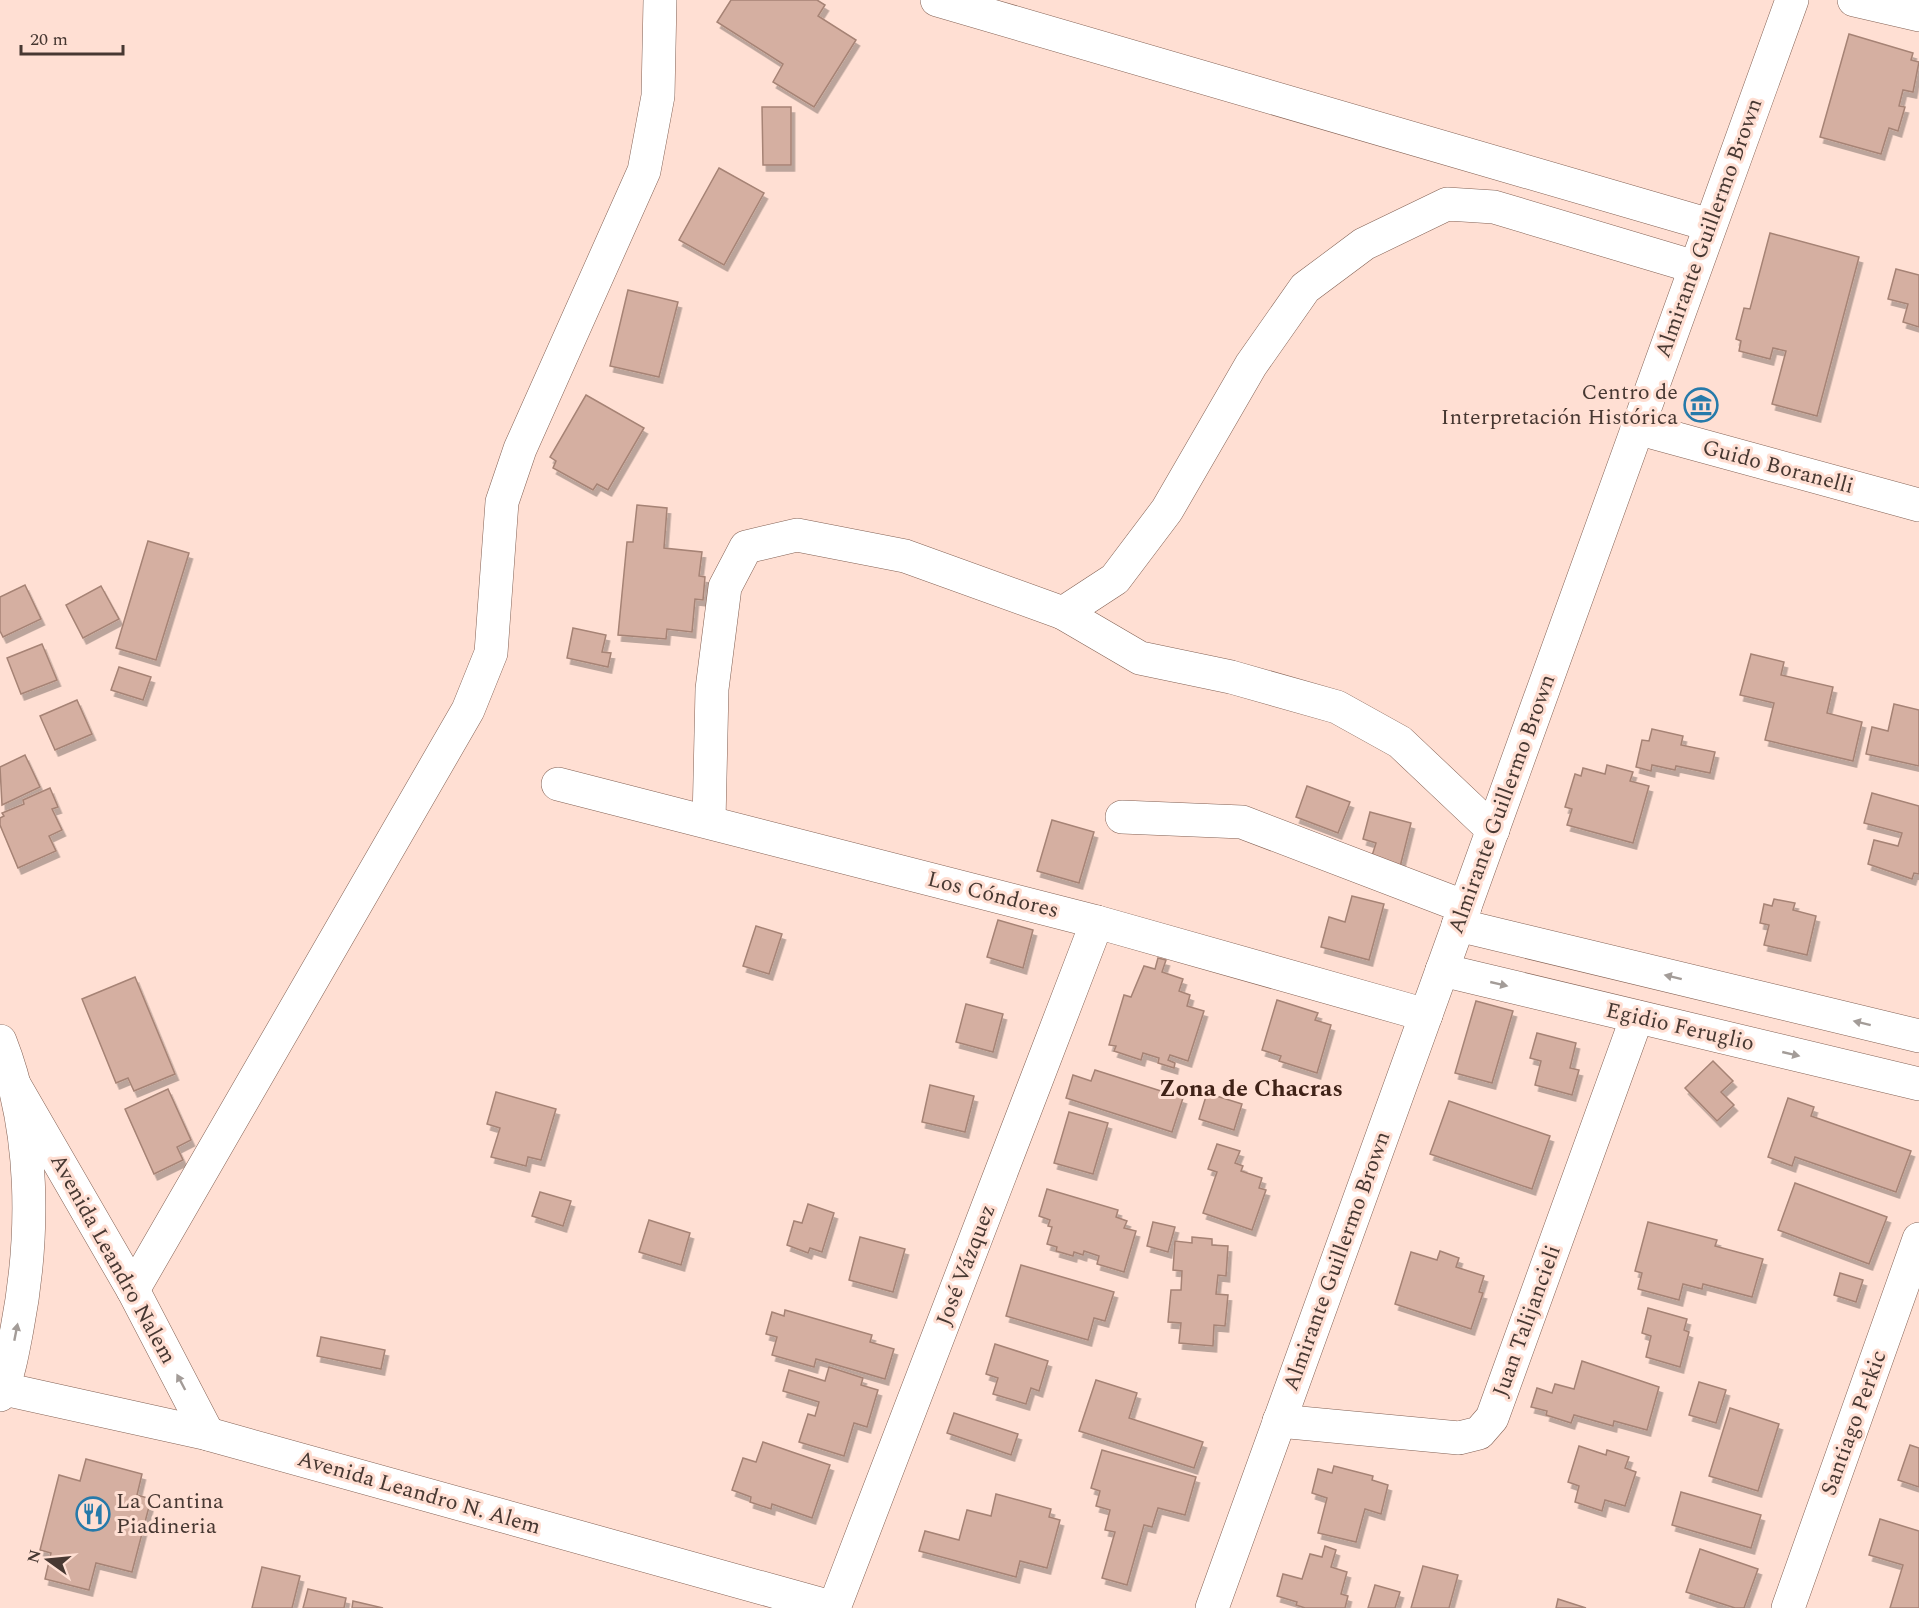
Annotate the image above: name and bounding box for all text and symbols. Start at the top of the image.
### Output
scale bar [21,18,123,56]
text: 20 m [30,26,68,53]
street label: Almirante Guillermo Brown [1647,94,1771,362]
place label: Centro de Interpretación Histórica [1441,376,1678,434]
museum icon: Centro de Interpretación Histórica [1683,387,1719,423]
street label: Guido Boranelli [1699,431,1857,503]
street label: Almirante Guillermo Brown [1440,670,1564,938]
street label: Los Cóndores [924,863,1062,927]
one-way arrow [1663,971,1682,981]
one-way arrow [1490,979,1508,989]
street label: Egidio Feruglio [1603,994,1757,1060]
one-way arrow [1853,1017,1871,1027]
one-way arrow [1781,1049,1800,1059]
district label: Zona de Chacras [1159,1071,1343,1107]
street label: Almirante Guillermo Brown [1275,1127,1399,1395]
street label: Avenida Leandro Nalem [41,1148,185,1370]
street label: José Vázquez [928,1199,1004,1331]
street label: Juan Talijancieli [1484,1240,1570,1402]
one-way arrow [12,1322,21,1341]
street label: Santiago Perkic [1812,1346,1896,1500]
one-way arrow [176,1374,186,1391]
street label: Avenida Leandro N. Alem [293,1442,545,1544]
place label: La Cantina Piadineria [116,1485,224,1543]
restaurant icon: La Cantina Piadineria [75,1496,111,1532]
north arrow [18,1530,78,1590]
text: N [21,1547,48,1566]

